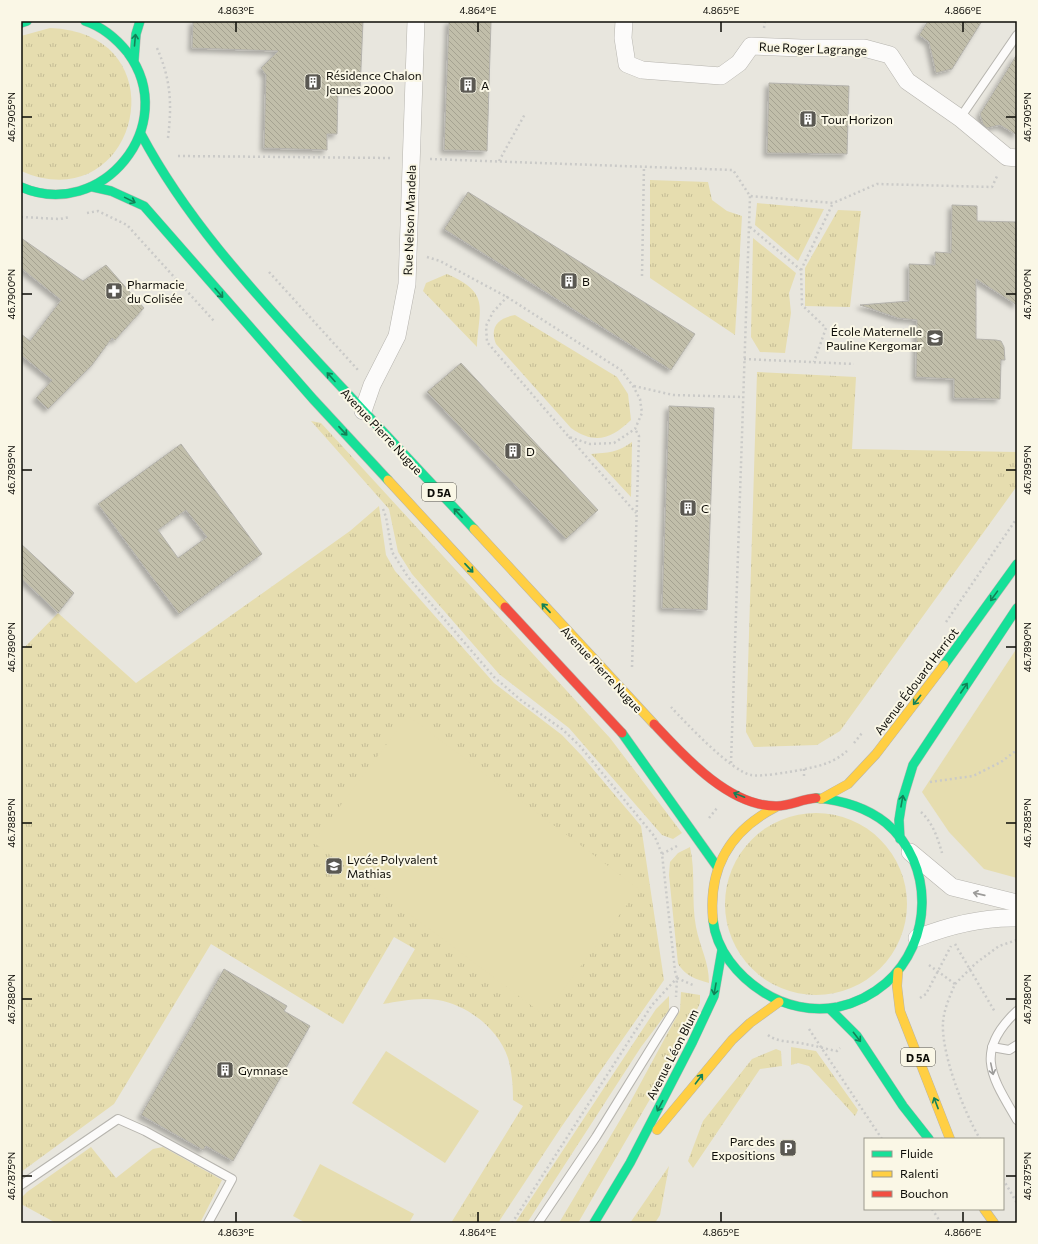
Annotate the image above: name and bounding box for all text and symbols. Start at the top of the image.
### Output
text: 4.863°E [218,4,254,16]
text: 4.864°E [460,4,496,16]
text: 4.865°E [703,4,739,16]
text: 4.866°E [945,4,982,16]
one-way arrow [132,34,139,47]
street label: Rue Roger Lagrange [759,39,867,57]
place label: Résidence Chalon Jeunes 2000 [326,68,422,97]
building icon: Résidence Chalon Jeunes 2000 [303,72,323,92]
building icon: A [458,75,478,95]
place label: A [481,78,489,92]
text: 46.7905°N [5,92,17,142]
text: 46.7905°N [1021,92,1033,142]
building icon: Tour Horizon [798,109,818,129]
place label: Tour Horizon [821,112,893,126]
street label: Rue Nelson Mandela [400,164,418,276]
one-way arrow [124,197,136,204]
text: 46.7900°N [5,269,17,319]
text: 46.7900°N [1021,269,1033,319]
building icon: B [559,271,579,291]
place label: B [582,274,590,288]
place label: Pharmacie du Colisée [127,277,185,305]
pharmacy icon: Pharmacie du Colisée [104,281,124,301]
one-way arrow [215,287,224,298]
place label: École Maternelle Pauline Kergomar [826,324,922,352]
school or university icon: École Maternelle Pauline Kergomar [925,328,945,348]
one-way arrow [327,371,336,382]
street label: Avenue Pierre Nugue [339,385,425,477]
one-way arrow [339,426,348,436]
building icon: D [503,441,523,461]
place label: D [526,444,535,458]
text: 46.7895°N [5,445,17,495]
text: 46.7895°N [1021,445,1033,495]
road number: D 5A [422,483,456,501]
building icon: C [678,498,698,518]
place label: C [701,501,709,515]
one-way arrow [453,508,463,518]
one-way arrow [465,563,474,573]
one-way arrow [990,590,998,601]
one-way arrow [541,603,551,613]
text: 46.7890°N [5,622,17,672]
text: 46.7890°N [1021,622,1033,672]
street label: Avenue Pierre Nugue [559,623,645,715]
street label: Avenue Édouard Herriot [871,625,961,737]
one-way arrow [960,683,968,694]
one-way arrow [913,695,921,706]
one-way arrow [733,791,745,799]
one-way arrow [898,794,906,807]
text: 46.7885°N [5,798,17,848]
text: 46.7885°N [1021,798,1033,848]
place label: Lycée Polyvalent Mathias [347,852,438,880]
school or university icon: Lycée Polyvalent Mathias [324,856,344,876]
one-way arrow [973,889,986,897]
text: 46.7880°N [5,974,17,1024]
text: 46.7880°N [1021,974,1033,1024]
one-way arrow [711,982,719,995]
street label: Avenue Léon Blum [643,1006,701,1102]
one-way arrow [852,1032,861,1042]
road number: D 5A [901,1048,935,1066]
building icon: Gymnase [215,1060,235,1080]
one-way arrow [988,1062,996,1075]
place label: Gymnase [238,1063,288,1077]
one-way arrow [695,1074,703,1085]
one-way arrow [932,1097,940,1109]
one-way arrow [655,1100,663,1112]
place label: Parc des Expositions [711,1134,775,1162]
parking icon: Parc des Expositions [778,1138,798,1158]
legend [864,1138,1004,1210]
text: Fluide [900,1146,933,1160]
text: 46.7875°N [5,1152,17,1200]
text: 46.7875°N [1021,1152,1033,1200]
text: Ralenti [900,1166,939,1180]
text: Bouchon [900,1186,948,1200]
text: 4.863°E [218,1226,254,1238]
text: 4.864°E [460,1226,496,1238]
text: 4.865°E [703,1226,739,1238]
text: 4.866°E [945,1226,982,1238]

